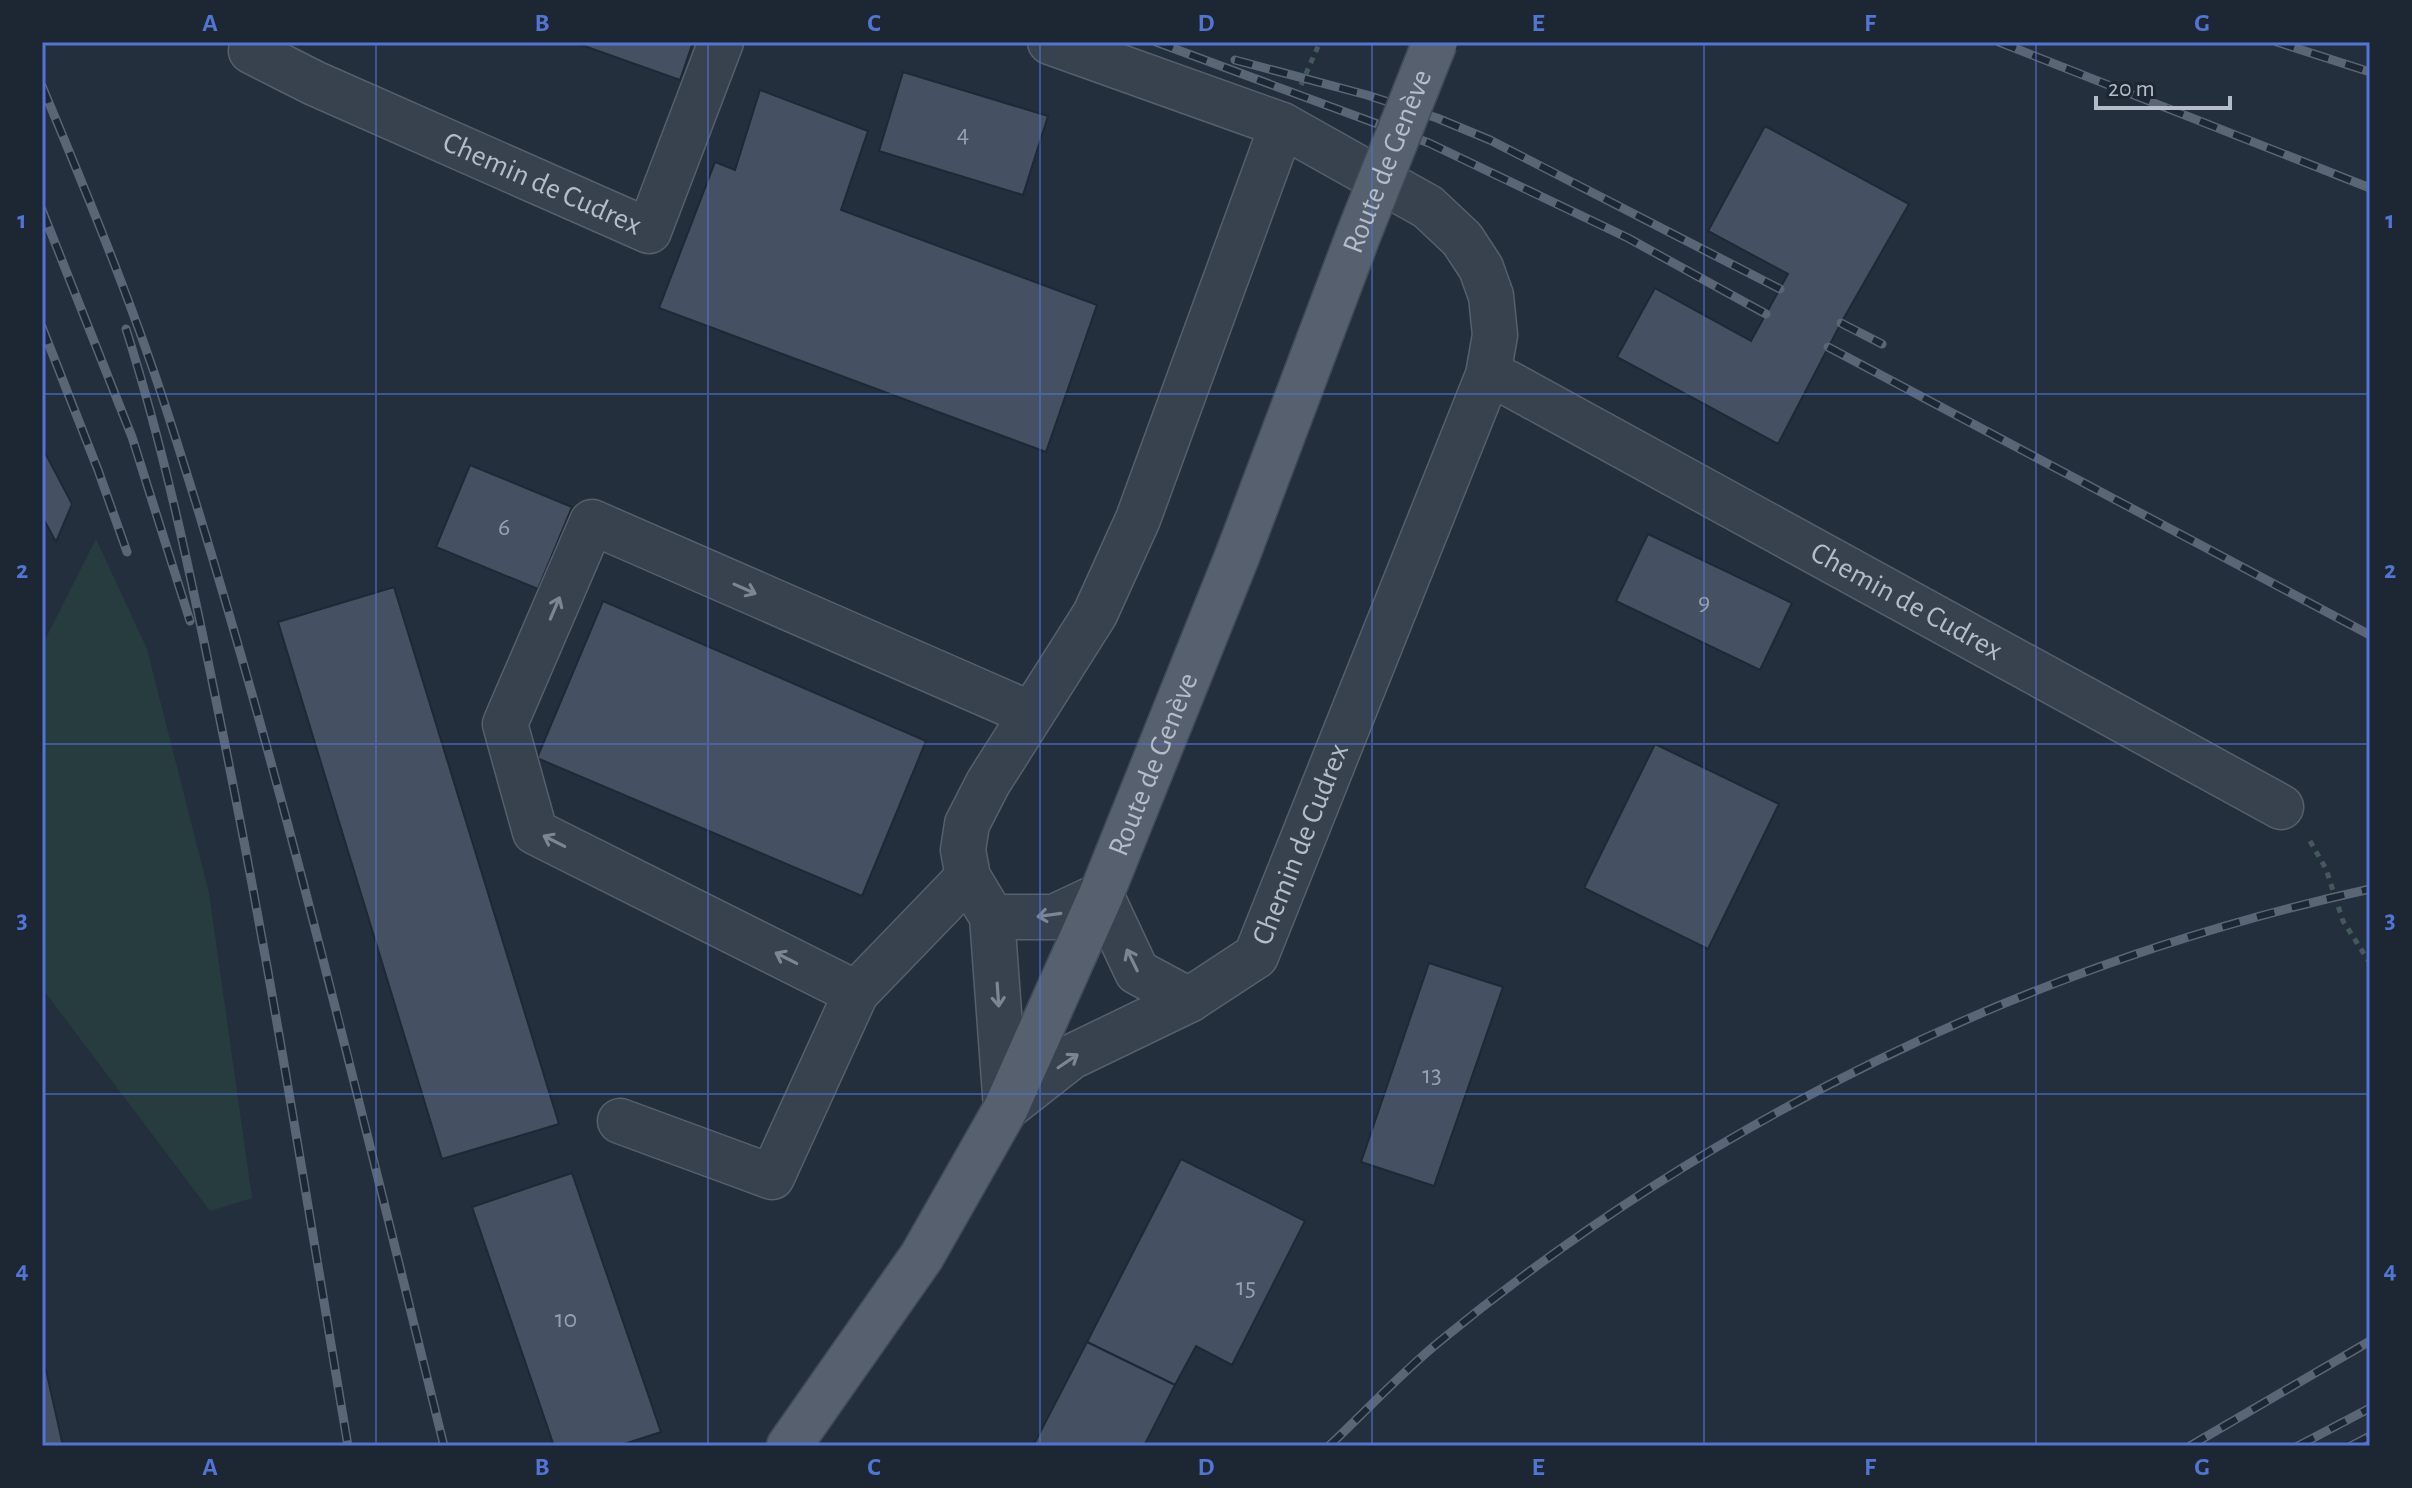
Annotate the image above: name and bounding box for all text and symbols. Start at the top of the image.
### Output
text: A [202,10,218,36]
text: B [534,10,550,36]
text: C [867,10,881,36]
text: D [1197,10,1215,36]
text: E [1531,10,1545,36]
text: F [1864,10,1877,36]
text: G [2194,10,2210,36]
scale bar [2096,60,2230,110]
street label: Route de Genève [1338,66,1437,257]
text: 20 m [2108,77,2155,101]
house number: 4 [957,121,969,147]
street label: Chemin de Cudrex [438,127,646,241]
text: 1 [17,207,27,233]
text: 1 [2385,207,2395,233]
house number: 6 [498,514,510,540]
street label: Chemin de Cudrex [1806,537,2007,666]
text: 2 [16,557,28,583]
text: 2 [2384,557,2396,583]
one-way arrow [733,582,757,597]
house number: 9 [1698,589,1710,615]
one-way arrow [549,596,564,620]
street label: Route de Genève [1103,669,1204,860]
street label: Chemin de Cudrex [1247,740,1354,949]
one-way arrow [542,833,566,849]
text: 3 [16,907,28,933]
text: 3 [2384,907,2396,933]
one-way arrow [1036,908,1062,923]
one-way arrow [1124,949,1139,973]
one-way arrow [774,950,798,966]
one-way arrow [991,981,1006,1008]
one-way arrow [1056,1053,1078,1069]
house number: 13 [1422,1062,1442,1088]
text: 4 [15,1257,29,1283]
text: 4 [2383,1257,2397,1283]
house number: 15 [1236,1274,1256,1300]
house number: 10 [555,1306,577,1332]
text: A [202,1454,218,1480]
text: B [534,1454,550,1480]
text: C [867,1454,881,1480]
text: D [1197,1454,1215,1480]
text: E [1531,1454,1545,1480]
text: F [1864,1454,1877,1480]
text: G [2194,1454,2210,1480]

